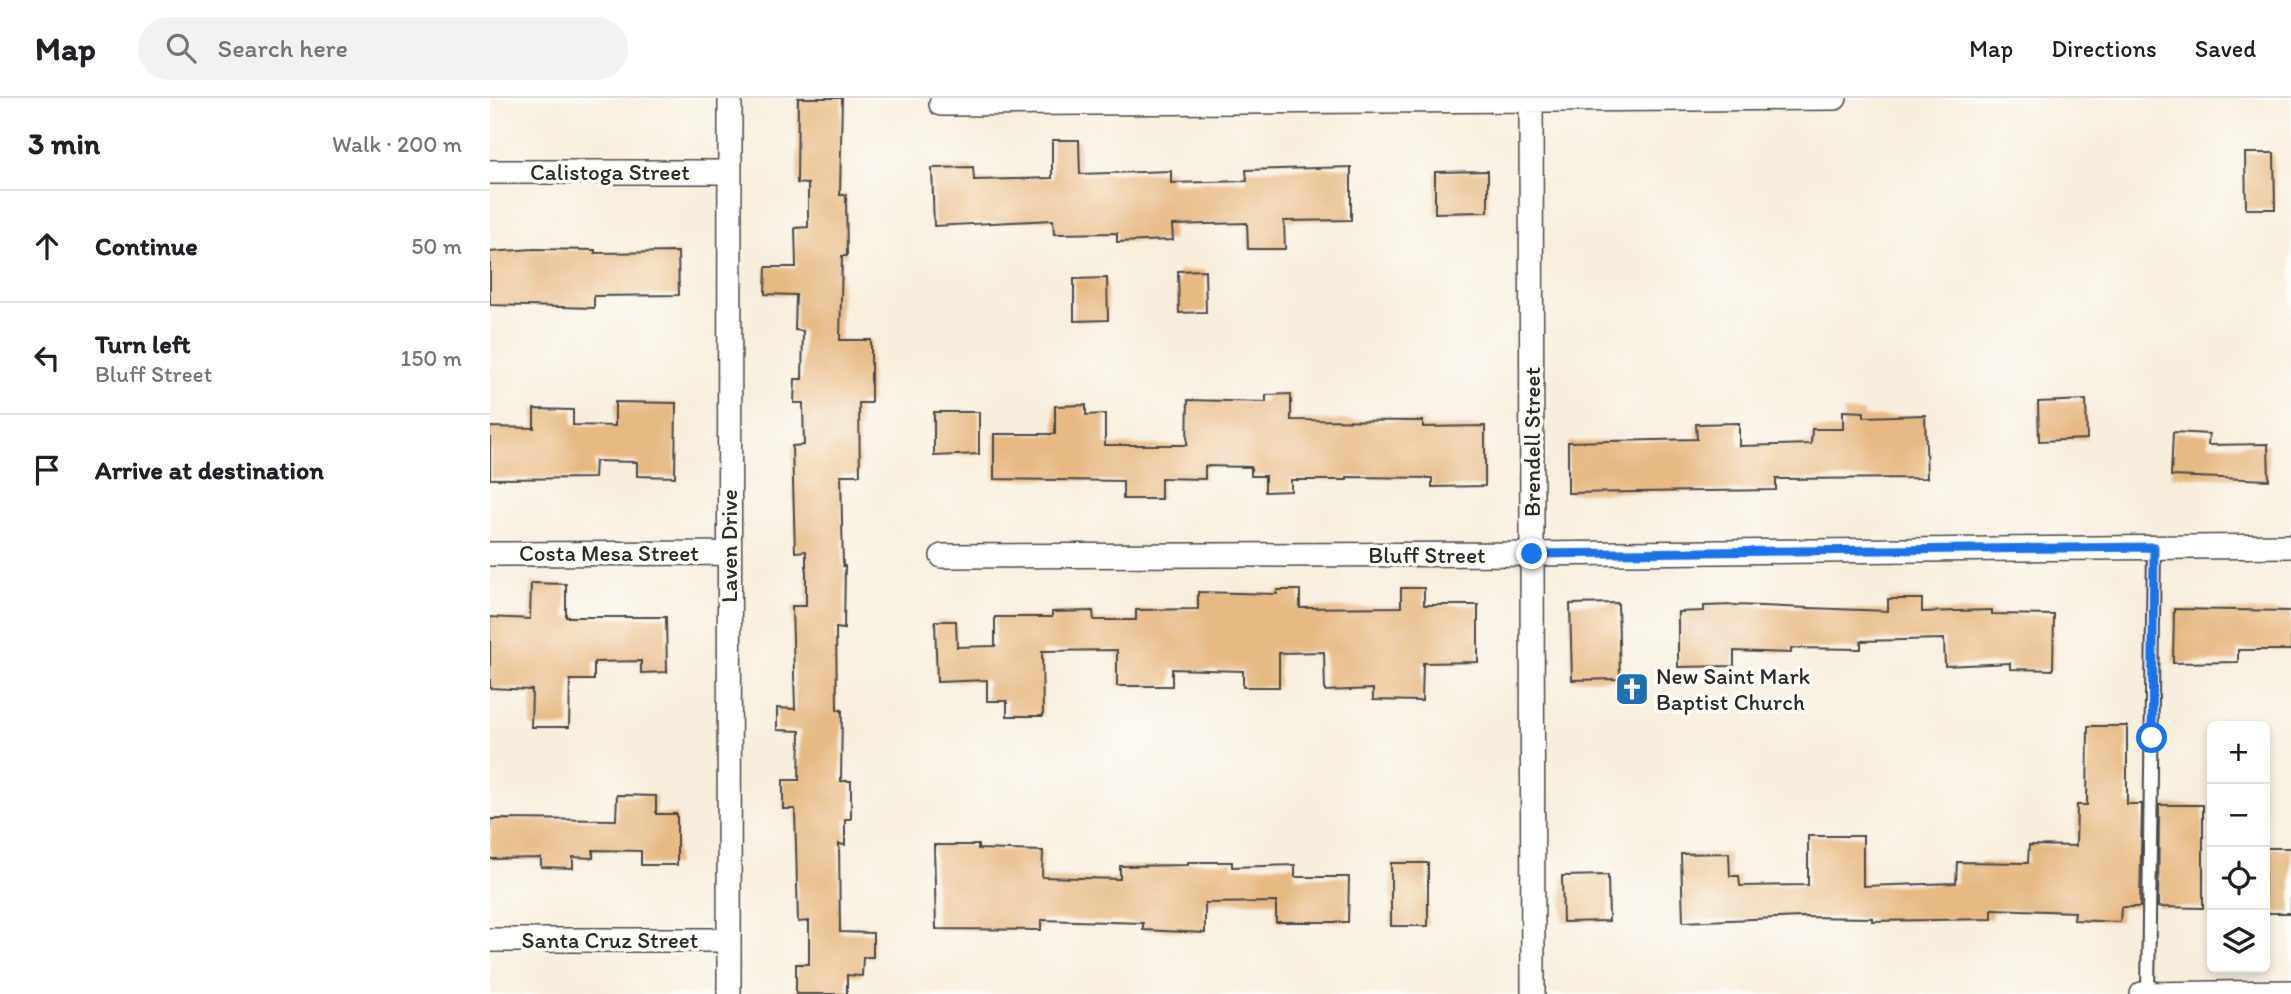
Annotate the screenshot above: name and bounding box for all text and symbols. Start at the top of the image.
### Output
search box [138,17,628,80]
text: Map [35,29,96,68]
icon: search [162,29,200,67]
text: Search here [218,32,348,64]
text: Map [1969,34,2013,63]
text: Directions [2051,34,2157,63]
text: Saved [2195,34,2256,63]
text: 3 min [28,125,100,162]
text: Walk · 200 m [332,130,462,158]
street label: Calistoga Street [530,158,690,186]
icon: ahead [28,227,66,265]
text: Continue [95,230,198,262]
text: 50 m [411,232,462,260]
text: Turn left [95,328,191,360]
icon: left [28,339,66,377]
text: 150 m [401,344,462,372]
text: Bluff Street [95,360,212,388]
street label: Brendell Street [1518,367,1546,517]
icon: arrive [28,451,66,489]
text: Arrive at destination [95,454,324,486]
street label: Laven Drive [715,489,743,603]
route end [1516,538,1547,569]
street label: Costa Mesa Street [519,539,699,567]
street label: Bluff Street [1368,541,1486,569]
place label: New Saint Mark Baptist Church [1656,662,1811,716]
church icon: New Saint Mark Baptist Church [1613,670,1651,708]
map controls [2207,721,2270,973]
button: + [2207,721,2270,784]
route start [2136,722,2167,753]
button: − [2207,784,2270,847]
button: locate [2207,847,2270,910]
button: layers [2207,910,2270,973]
street label: Santa Cruz Street [522,926,698,954]

